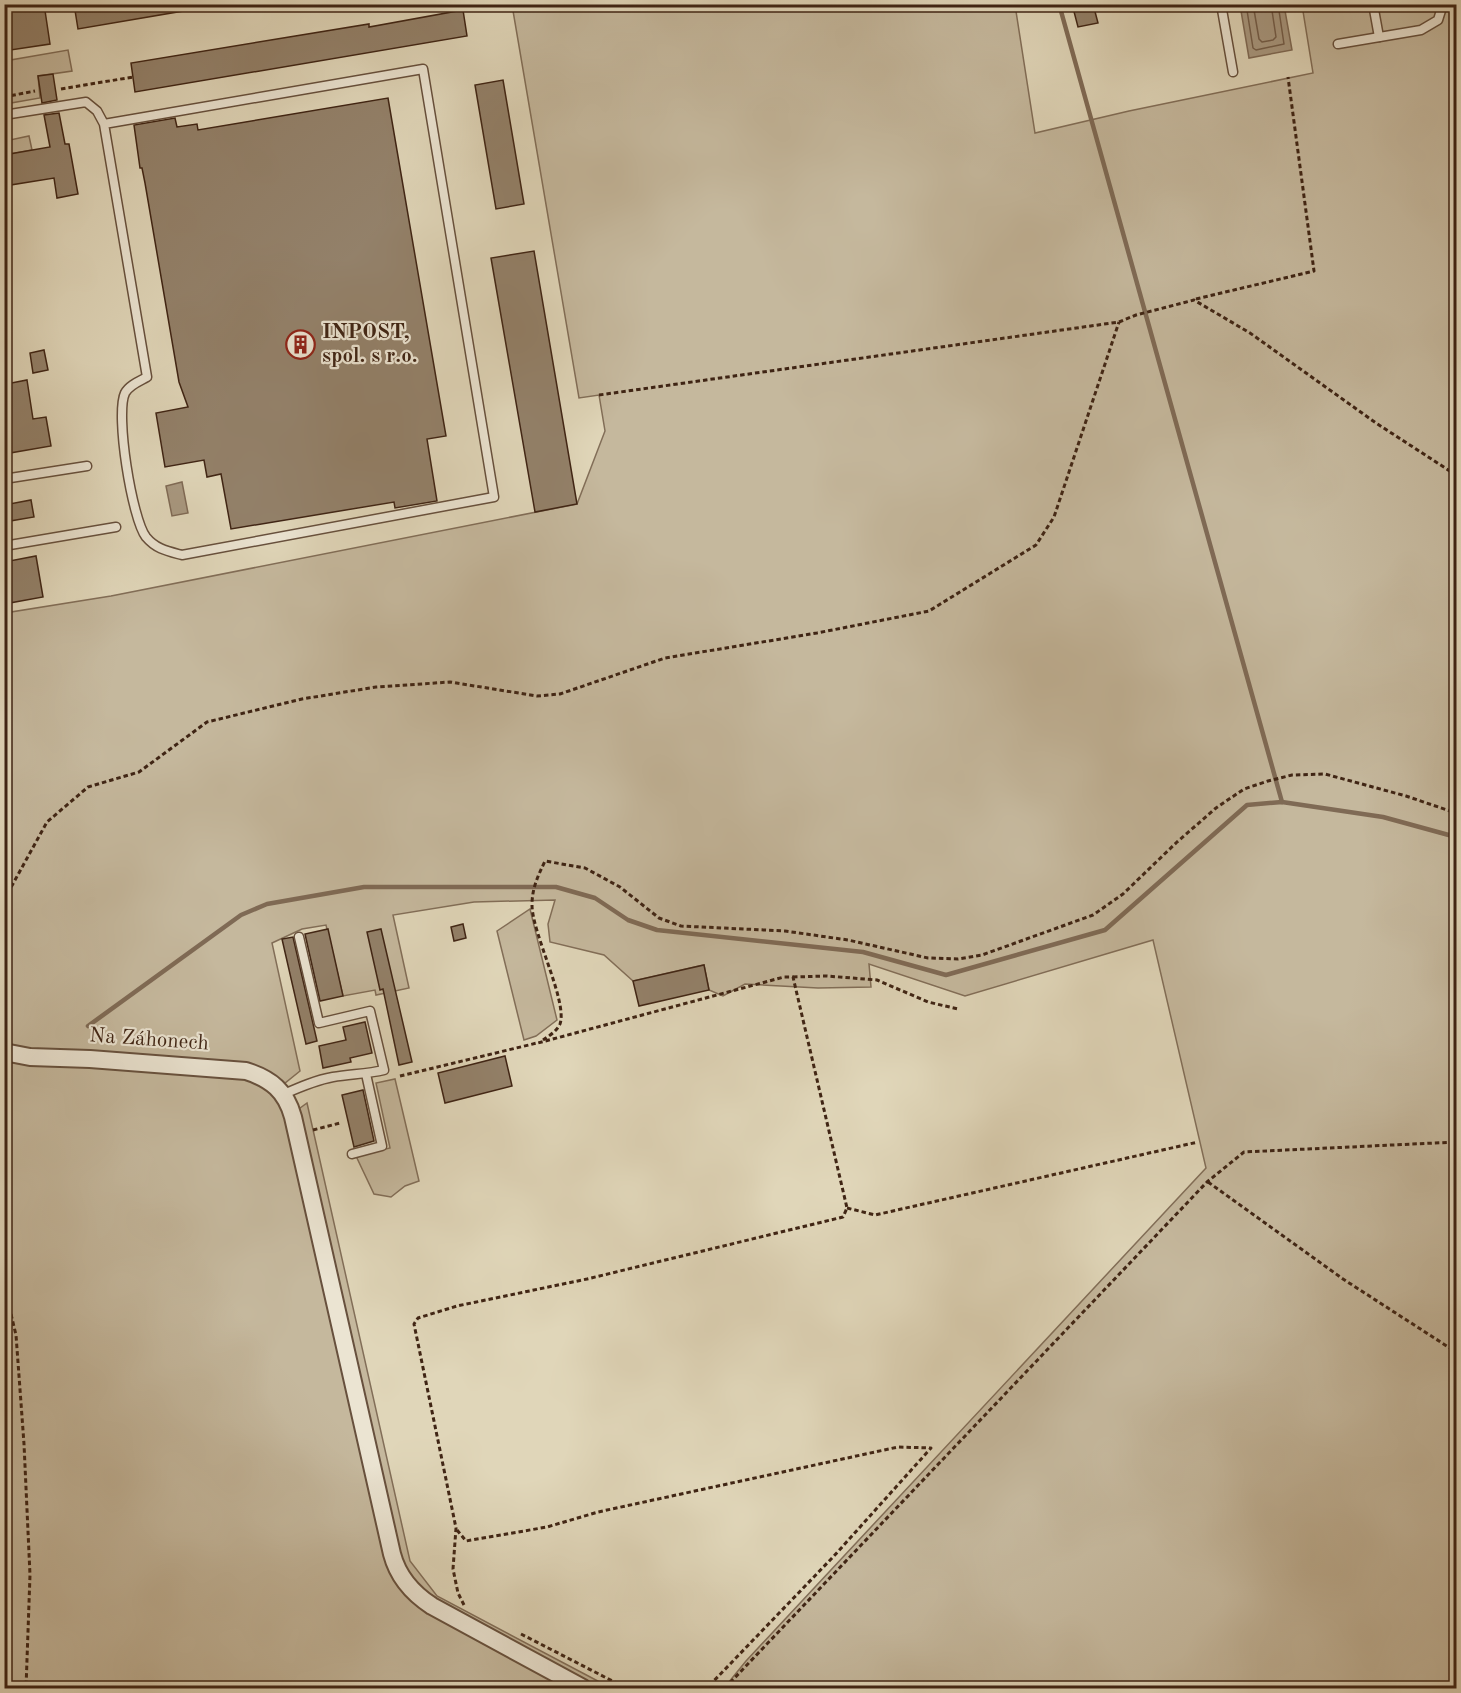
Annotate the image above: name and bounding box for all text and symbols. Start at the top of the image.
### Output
place label: INPOST, spol. s r.o. [322,322,418,367]
building icon: INPOST, spol. s r.o. [285,328,317,360]
street label: Na Záhonech [88,1025,210,1055]

